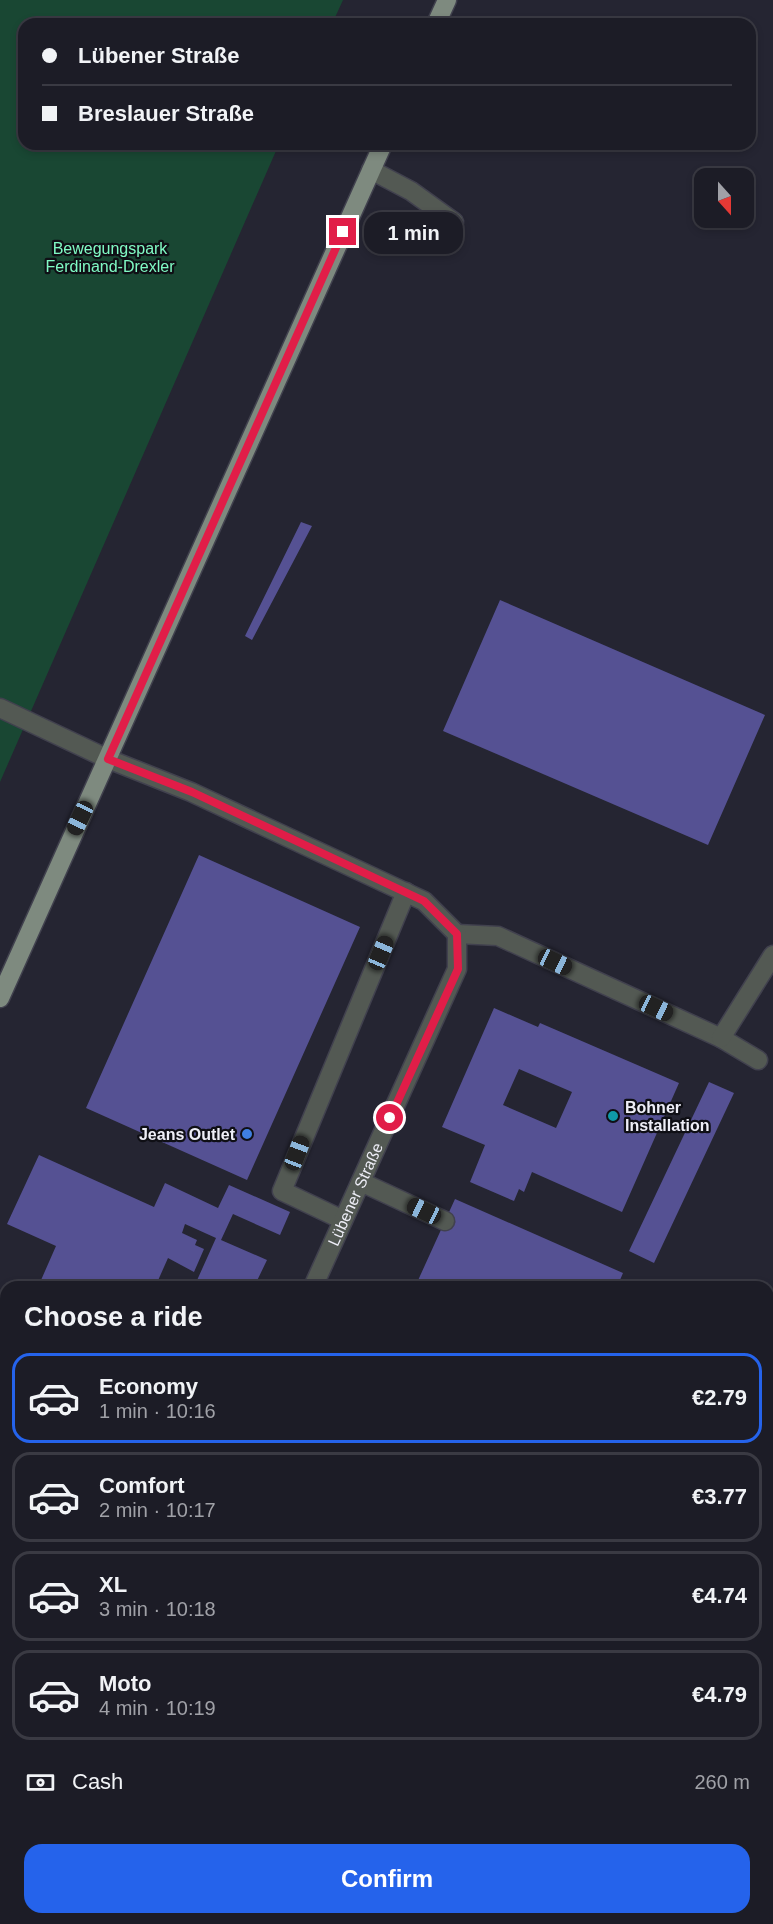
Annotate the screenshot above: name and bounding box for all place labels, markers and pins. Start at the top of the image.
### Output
place label: Bohner Installation [625,1099,709,1134]
marker: Bohner Installation [606,1109,620,1123]
place label: Jeans Outlet [139,1126,236,1143]
marker: Jeans Outlet [240,1127,254,1141]

